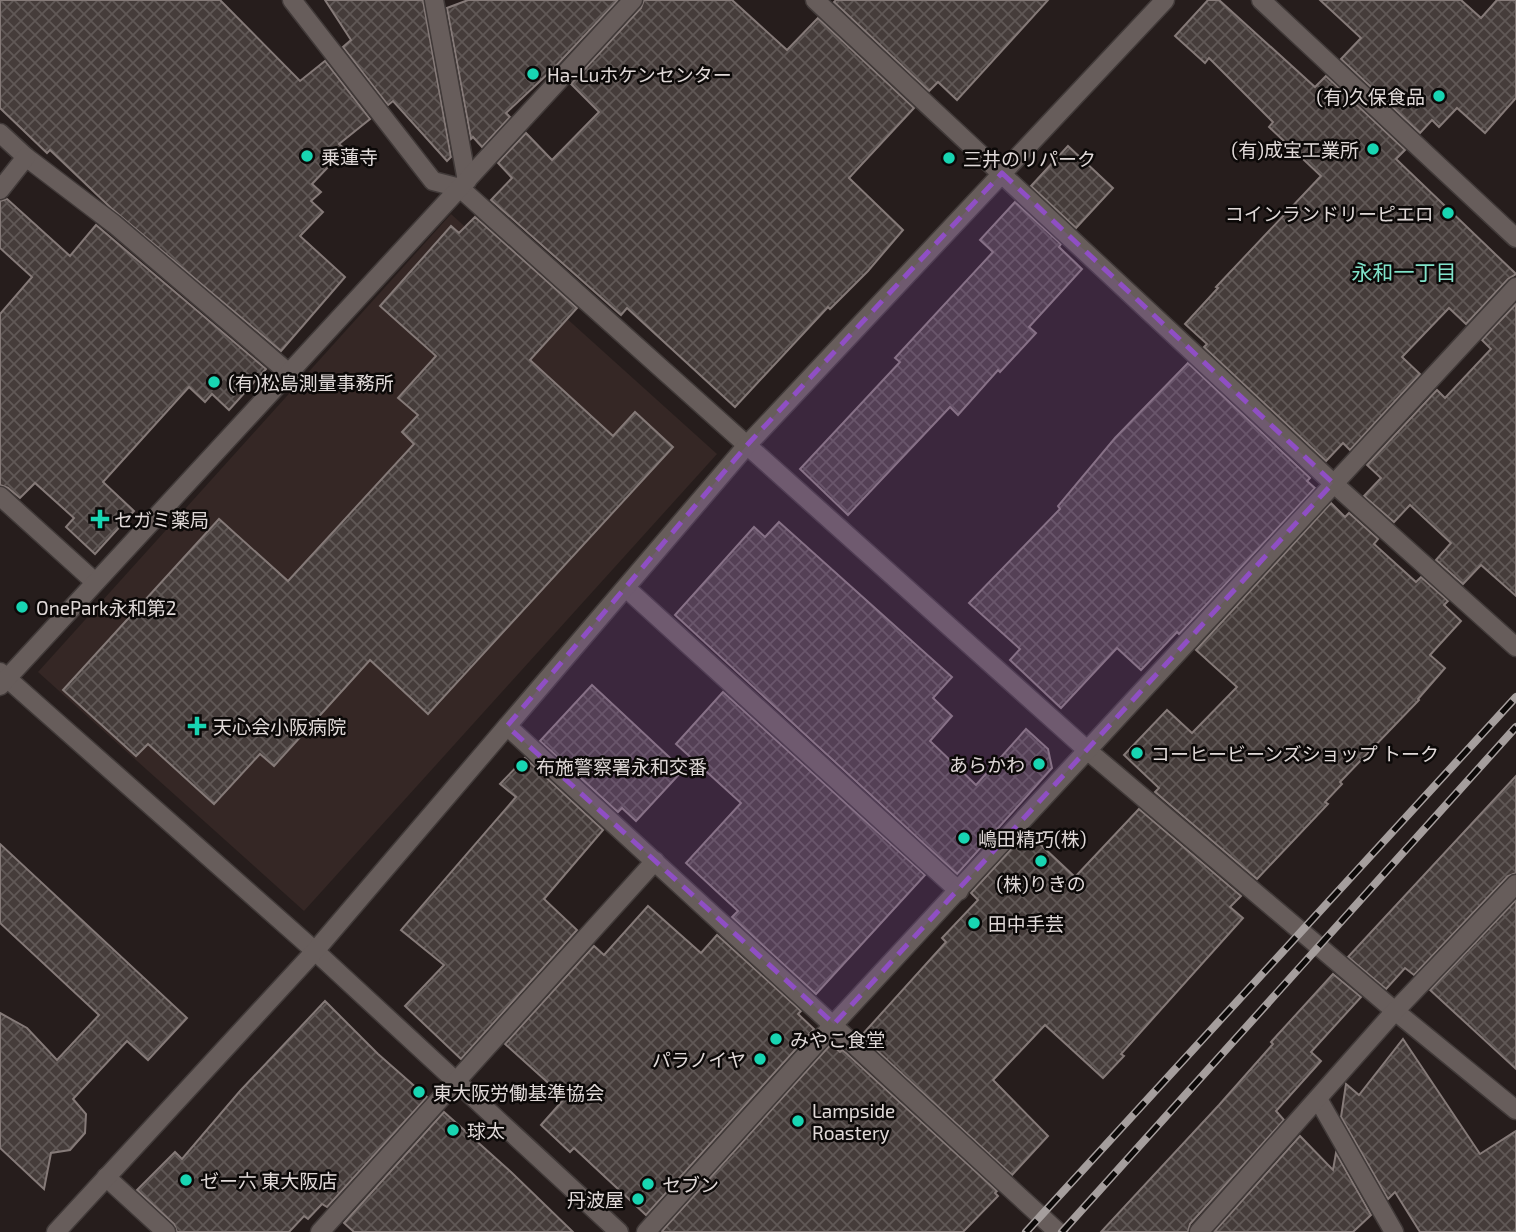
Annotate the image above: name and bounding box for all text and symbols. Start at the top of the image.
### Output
place label: Ha-Luホケンセンター [547,63,732,86]
marker: Ha-Luホケンセンター [525,66,541,82]
place label: (有)久保食品 [1316,85,1425,108]
marker: (有)久保食品 [1431,88,1447,104]
place label: (有)成宝工業所 [1231,138,1359,161]
marker: (有)成宝工業所 [1365,141,1381,157]
place label: 乗蓮寺 [321,145,378,168]
place label: 三井のリパーク [963,147,1096,170]
marker: 乗蓮寺 [299,148,315,164]
marker: 三井のリパーク [941,150,957,166]
place label: コインランドリーピエロ [1225,202,1434,225]
marker: コインランドリーピエロ [1440,205,1456,221]
district label: 永和一丁目 [1352,259,1457,284]
place label: (有)松島測量事務所 [228,371,394,394]
marker: (有)松島測量事務所 [206,374,222,390]
place label: セガミ薬局 [114,508,209,531]
marker: セガミ薬局 [92,511,108,527]
place label: OnePark永和第2 [36,596,176,619]
marker: OnePark永和第2 [14,599,30,615]
place label: 天心会小阪病院 [213,715,346,738]
marker: 天心会小阪病院 [187,716,207,736]
place label: コーヒービーンズショップ トーク [1151,742,1439,765]
marker: コーヒービーンズショップ トーク [1129,745,1145,761]
place label: あらかわ [949,753,1025,776]
place label: 布施警察署永和交番 [536,755,707,778]
marker: あらかわ [1031,756,1047,772]
marker: 布施警察署永和交番 [514,758,530,774]
place label: 嶋田精巧(株) [978,827,1087,850]
marker: 嶋田精巧(株) [956,830,972,846]
marker: (株)りきの [1033,853,1049,869]
place label: (株)りきの [996,872,1086,895]
place label: 田中手芸 [988,912,1064,935]
marker: 田中手芸 [966,915,982,931]
place label: みやこ食堂 [790,1028,885,1051]
marker: みやこ食堂 [768,1031,784,1047]
place label: パラノイヤ [652,1048,746,1071]
marker: パラノイヤ [752,1051,768,1067]
place label: 東大阪労働基準協会 [433,1081,604,1104]
marker: 東大阪労働基準協会 [411,1084,427,1100]
place label: Lampside Roastery [812,1099,895,1144]
marker: Lampside Roastery [790,1113,806,1129]
place label: 球太 [467,1119,505,1142]
marker: 球太 [445,1122,461,1138]
place label: ゼー六 東大阪店 [200,1169,337,1192]
marker: ゼー六 東大阪店 [178,1172,194,1188]
place label: セブン [662,1173,719,1196]
marker: セブン [640,1176,656,1192]
place label: 丹波屋 [567,1188,624,1211]
marker: 丹波屋 [630,1191,646,1207]

